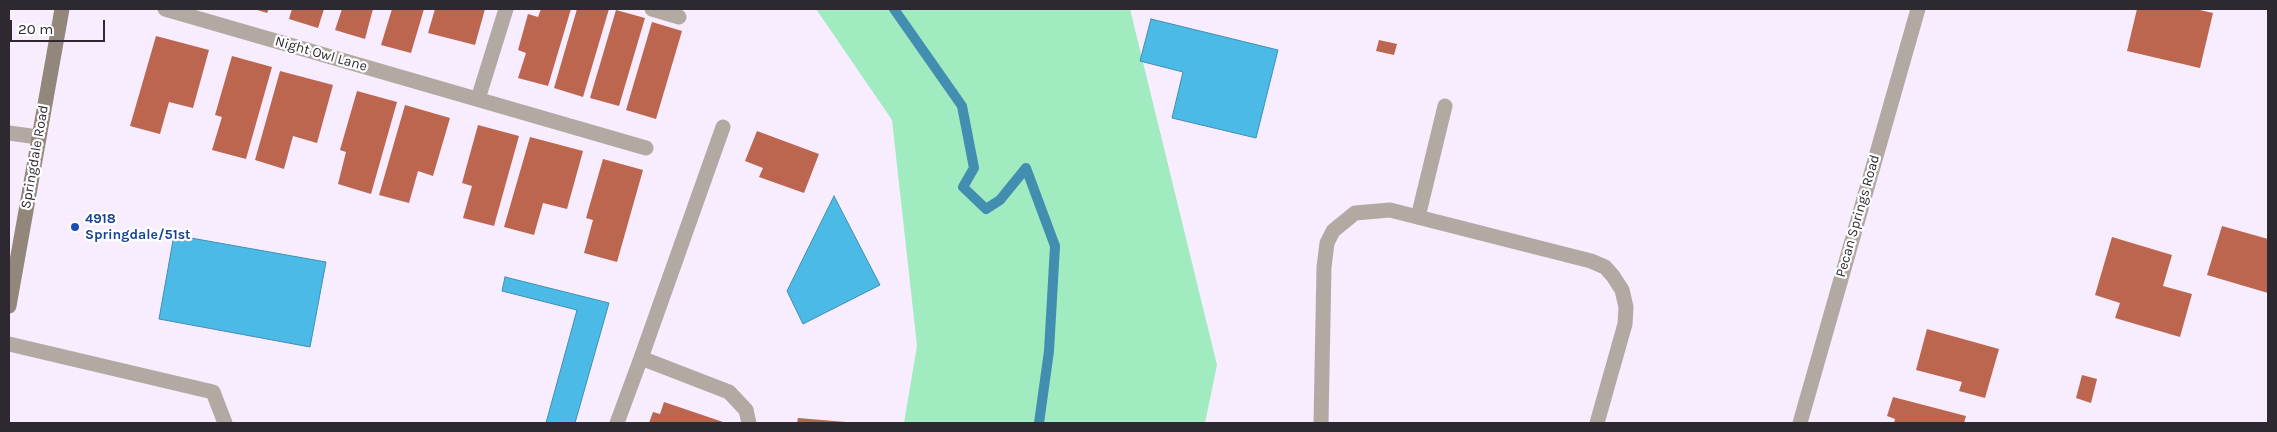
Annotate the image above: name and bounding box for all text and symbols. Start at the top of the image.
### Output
scale bar [12,10,108,42]
text: 20 m [18,20,53,38]
street label: Night Owl Lane [273,33,369,75]
street label: Springdale Road [18,104,52,210]
street label: Pecan Springs Road [1832,153,1884,279]
place label: 4918 Springdale/51st [85,211,191,243]
marker: 4918 Springdale/51st [69,221,81,233]

